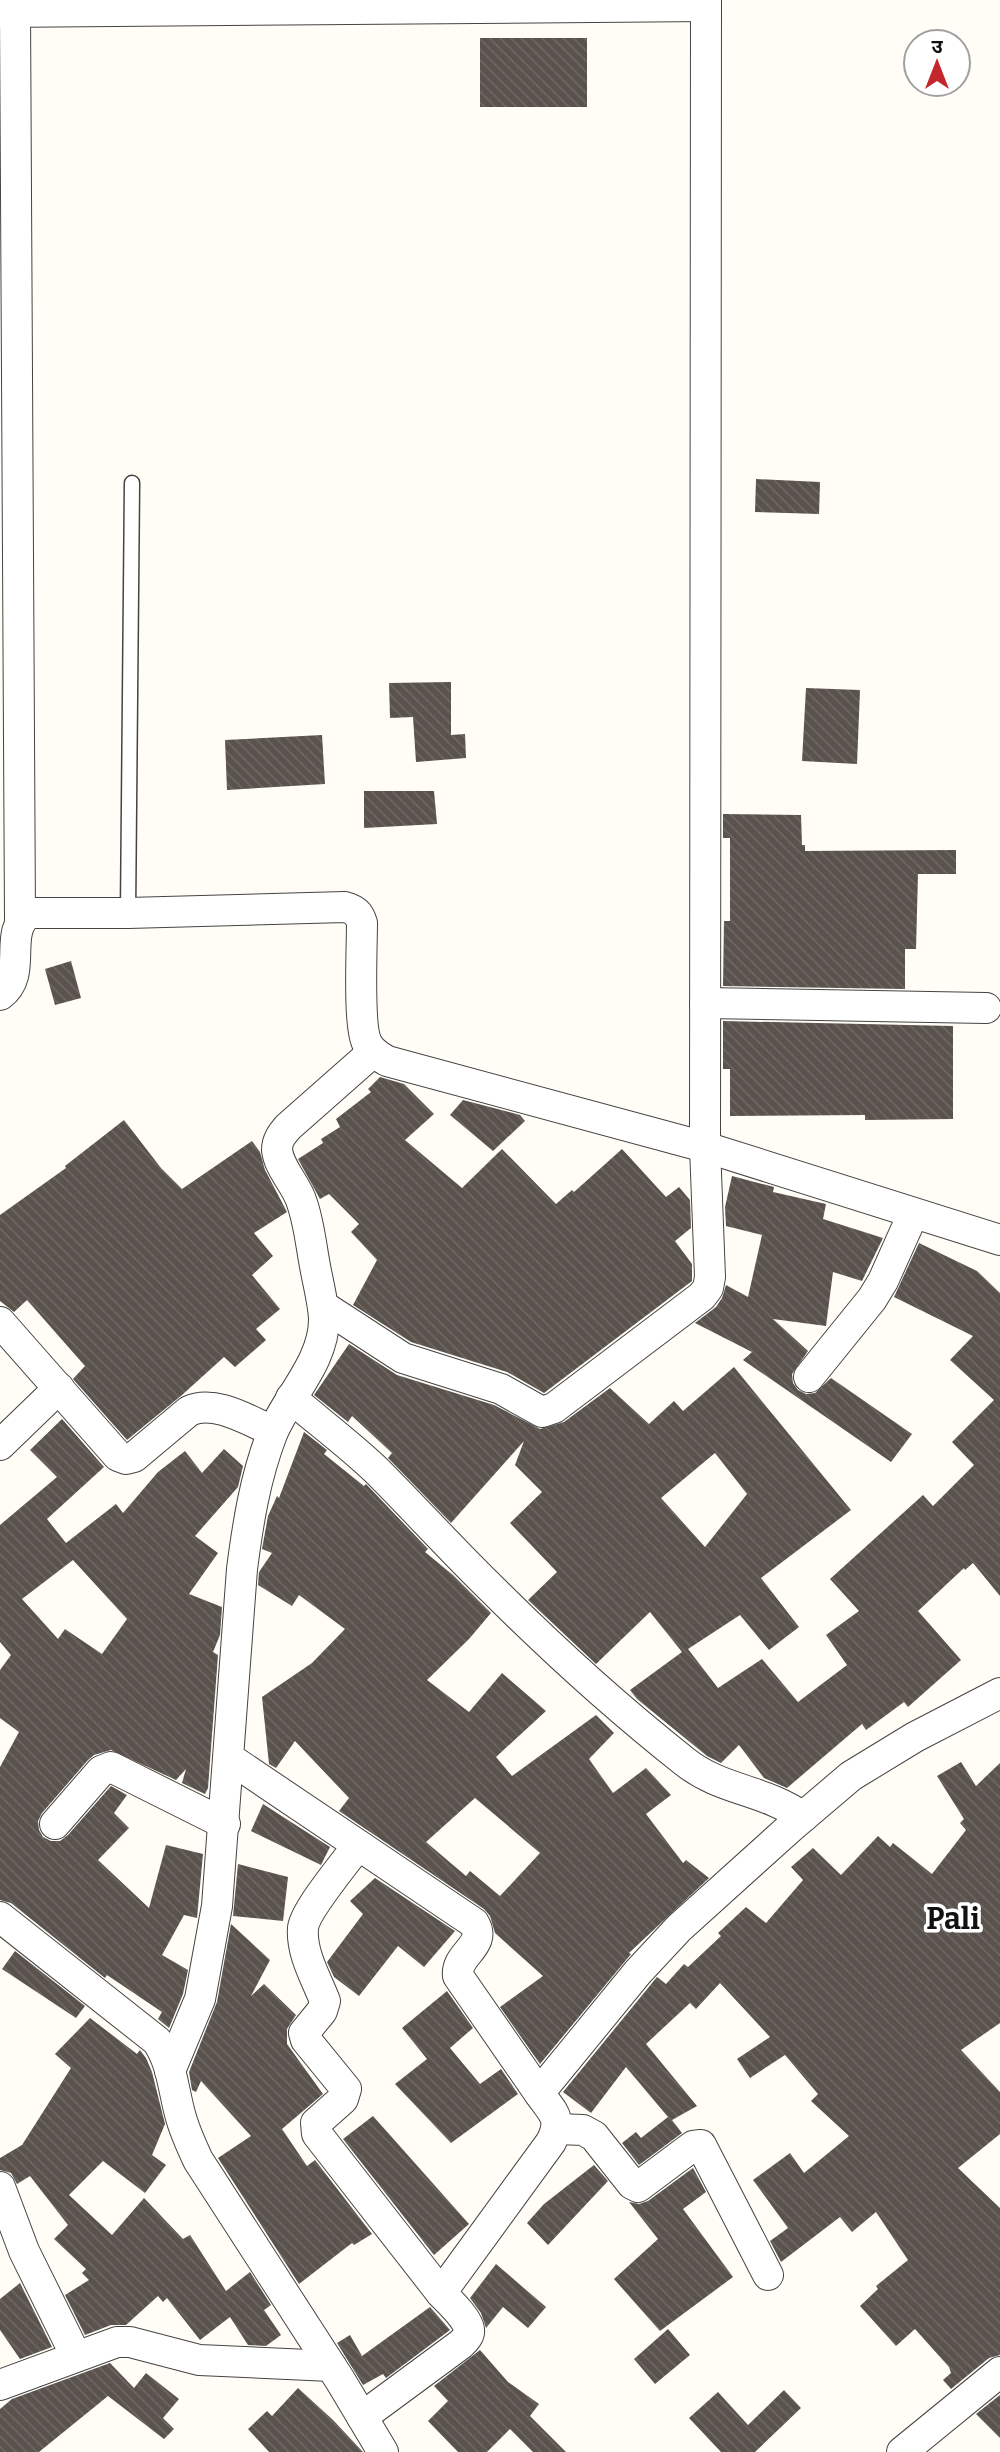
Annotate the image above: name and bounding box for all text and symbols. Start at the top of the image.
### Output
north arrow [902,28,972,98]
text: उ [931,35,943,58]
district label: Pali [926,1901,980,1937]

